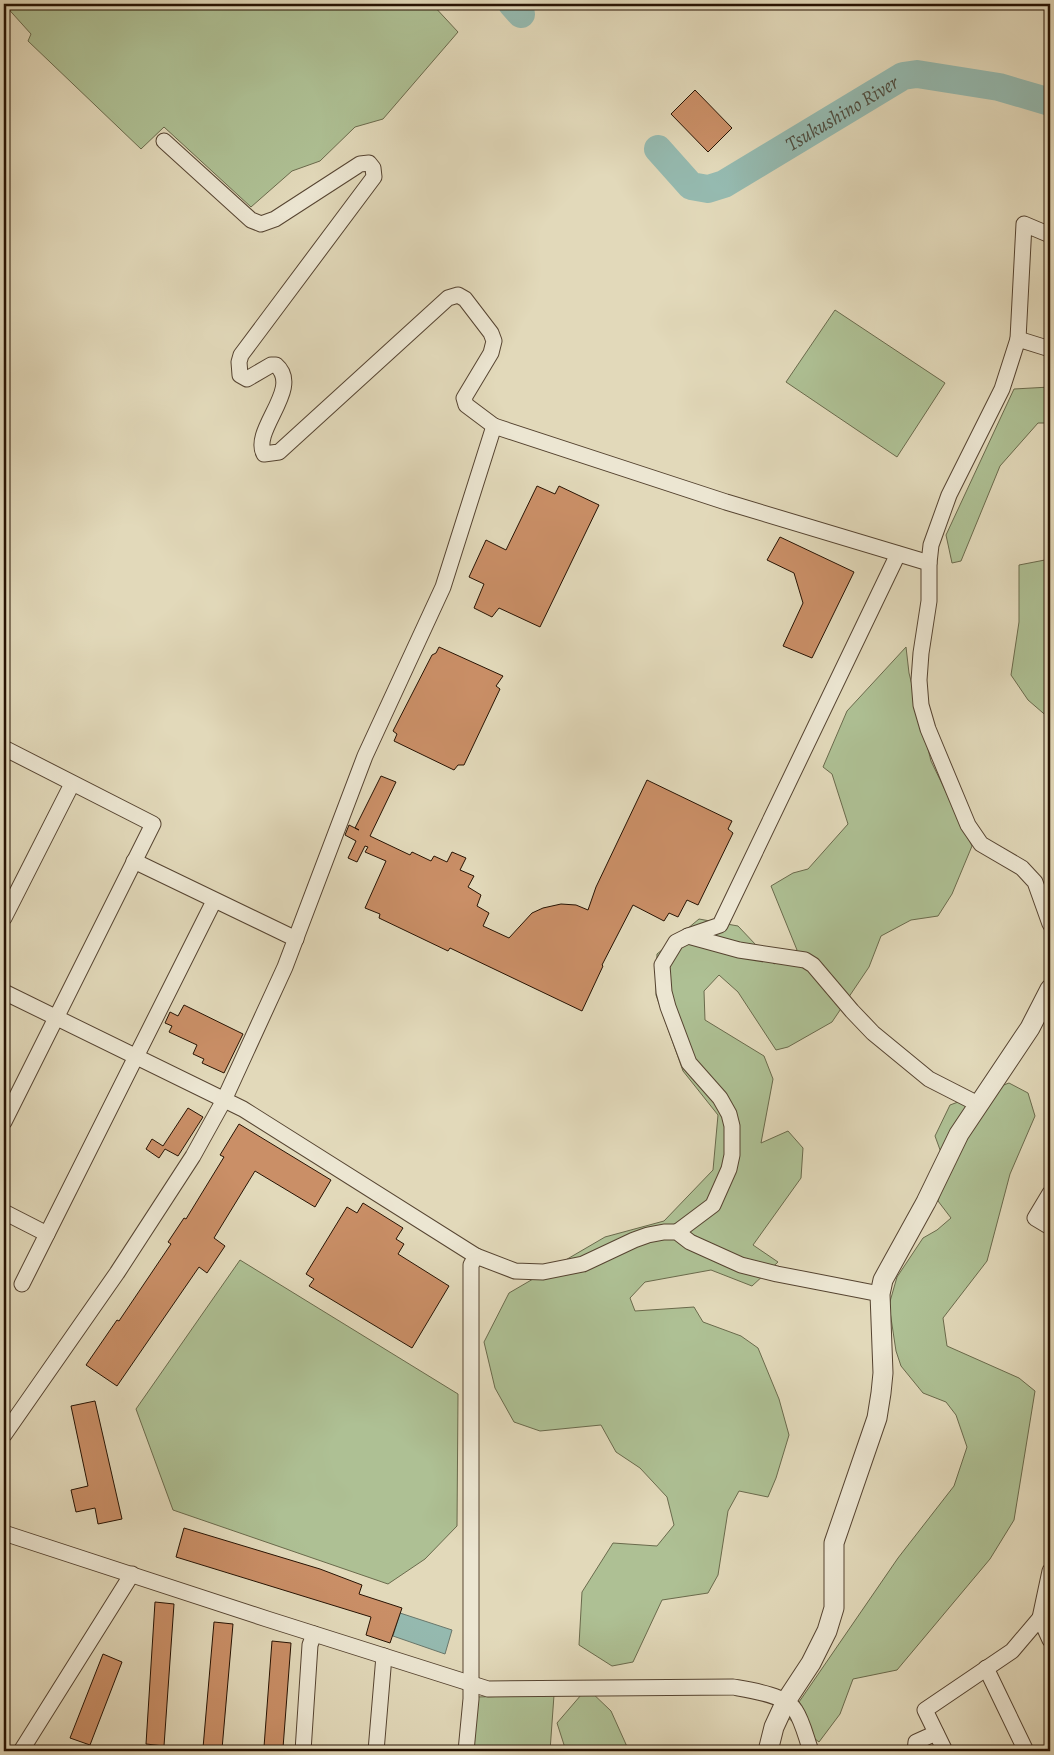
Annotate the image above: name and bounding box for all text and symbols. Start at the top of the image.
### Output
water label: Tsukushino River [780,68,904,157]

